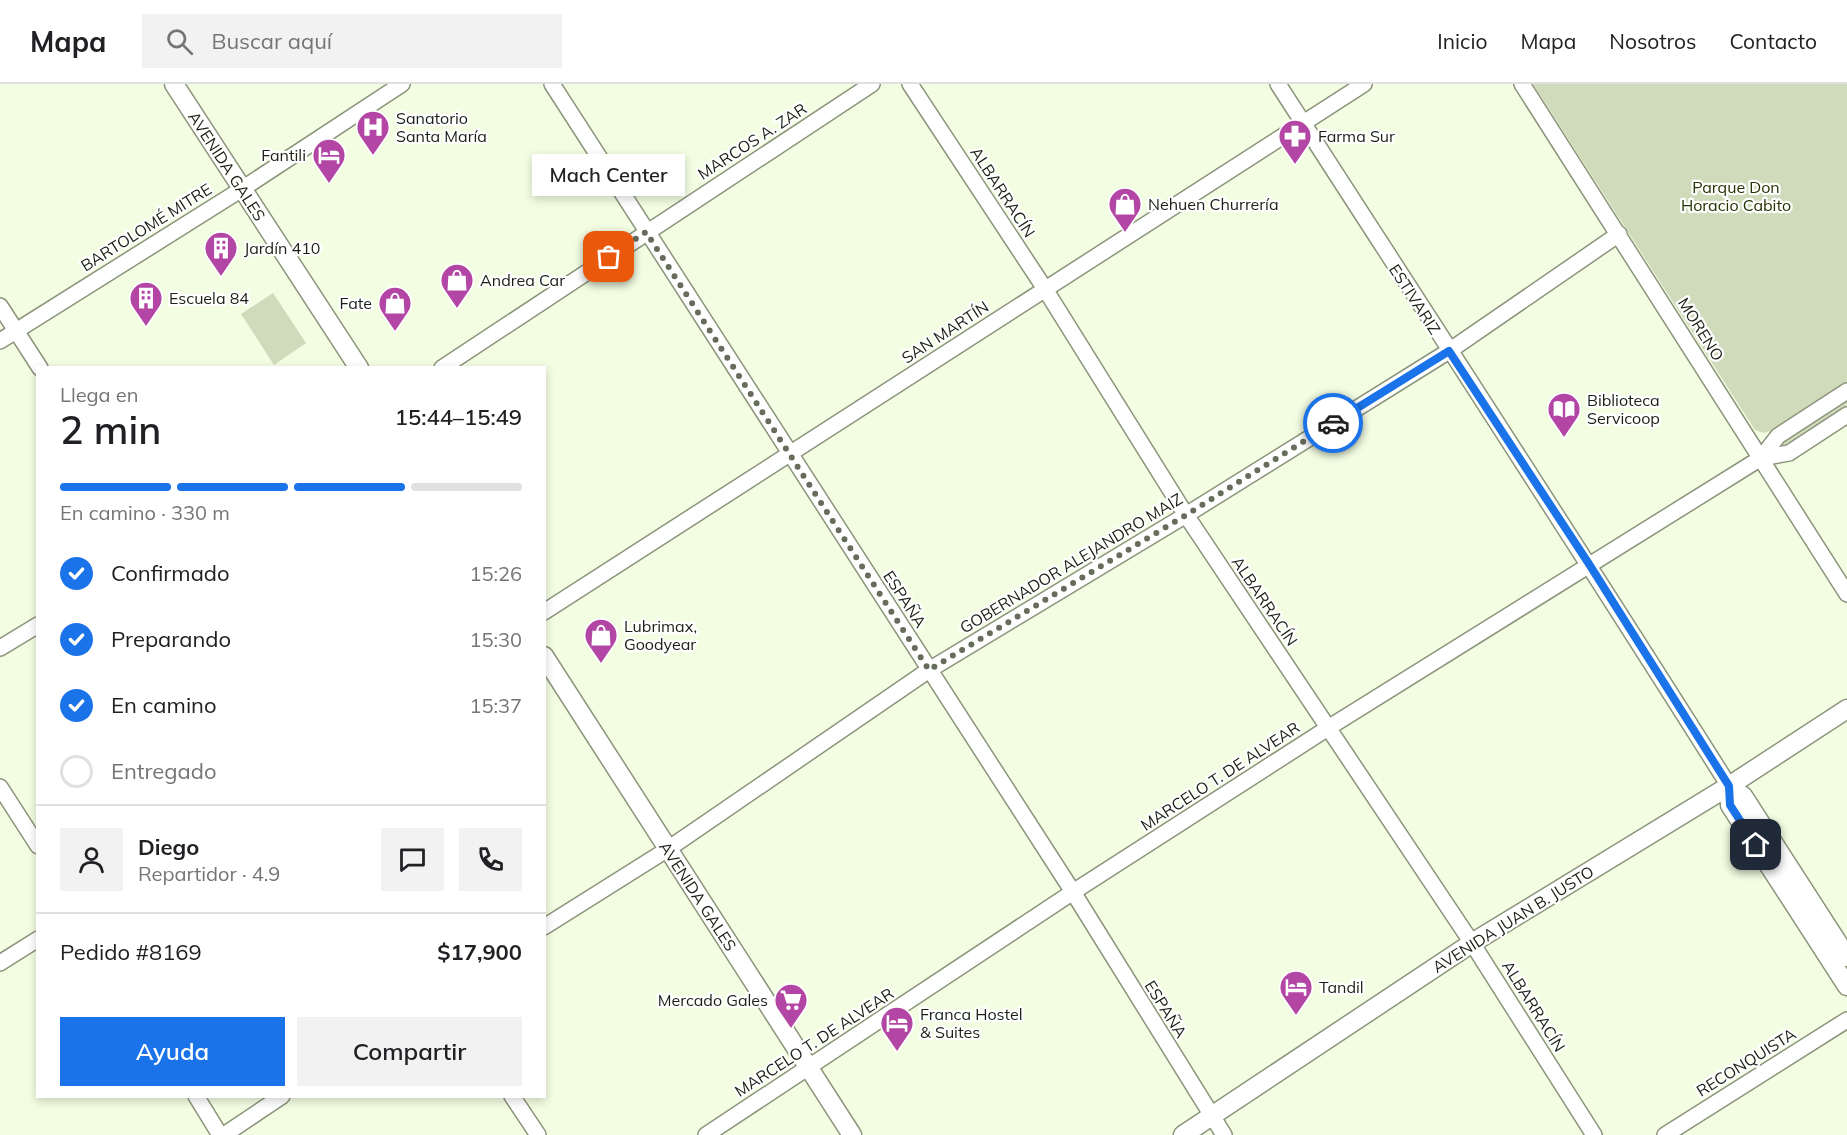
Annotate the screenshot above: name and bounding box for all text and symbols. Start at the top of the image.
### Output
search box [142,14,562,68]
text: Mapa [30,24,106,59]
icon: search [163,25,196,58]
text: Buscar aquí [211,27,332,55]
text: Inicio [1437,28,1487,54]
text: Mapa [1520,28,1576,54]
text: Nosotros [1609,28,1696,54]
text: Contacto [1729,28,1817,54]
street label: MARCOS A. ZAR [694,98,810,184]
street label: AVENIDA GALES [184,107,270,225]
place label: Sanatorio Santa María [396,108,487,146]
hospital icon: Sanatorio Santa María [355,109,391,156]
pharmacy icon: Farma Sur [1277,118,1313,165]
place label: Farma Sur [1318,126,1395,146]
hotel icon: Fantili [311,137,347,184]
street label: ALBARRACÍN [966,143,1040,241]
place label: Fantili [261,145,306,165]
callout: Mach Center [532,155,686,197]
text: Mach Center [549,162,668,187]
park label: Parque Don Horacio Cabito [1681,177,1791,215]
street label: BARTOLOMÉ MITRE [77,179,215,275]
shop icon: Nehuen Churrería [1107,186,1143,233]
place label: Nehuen Churrería [1148,194,1279,214]
building icon: Jardín 410 [203,230,239,277]
pin [583,231,634,282]
place label: Jardín 410 [244,238,320,258]
icon: bag [592,240,625,273]
street label: ESTIVARIZ [1385,260,1445,338]
shop icon: Andrea Car [439,262,475,309]
place label: Andrea Car [480,270,565,290]
building icon: Escuela 84 [128,280,164,327]
shop icon: Fate [377,285,413,332]
place label: Escuela 84 [169,288,249,308]
place label: Fate [340,293,372,313]
street label: MORENO [1674,294,1728,364]
street label: SAN MARTÍN [898,296,992,368]
text: Llega en [60,382,138,407]
place label: Biblioteca Servicoop [1587,390,1660,428]
library icon: Biblioteca Servicoop [1546,391,1582,438]
courier [1303,393,1363,453]
text: 15:44–15:49 [395,403,522,431]
text: 2 min [60,405,161,454]
icon: car [1317,407,1350,440]
street label: GOBERNADOR ALEJANDRO MAIZ [956,488,1186,638]
text: En camino · 330 m [60,500,230,525]
street label: ALBARRACÍN [1228,552,1302,650]
icon: check [60,557,93,590]
text: Confirmado [111,559,230,587]
text: 15:26 [469,561,522,586]
street label: ESPAÑA [879,567,931,631]
place label: Lubrimax, Goodyear [624,616,697,654]
shop icon: Lubrimax, Goodyear [583,617,619,664]
icon: check [60,623,93,656]
text: Preparando [111,625,231,653]
text: 15:30 [469,627,522,652]
icon: check [60,689,93,722]
text: En camino [111,691,217,719]
text: 15:37 [469,693,522,718]
street label: MARCELO T. DE ALVEAR [1137,717,1303,835]
text: Entregado [111,757,217,785]
pin [1730,819,1781,870]
button: person [60,828,123,891]
button: chat [381,828,444,891]
button: phone [459,828,522,891]
icon: home [1739,828,1772,861]
text: Diego [138,833,199,861]
street label: AVENIDA GALES [655,837,741,955]
text: Repartidor · 4.9 [138,861,280,886]
street label: AVENIDA JUAN B. JUSTO [1429,861,1597,977]
text: Pedido #8169 [60,938,202,966]
text: $17,900 [437,938,522,966]
street label: ALBARRACÍN [1498,957,1570,1055]
hotel icon: Tandil [1278,969,1314,1016]
street label: ESPAÑA [1141,977,1192,1042]
place label: Tandil [1319,977,1364,997]
supermarket icon: Mercado Gales [773,982,809,1029]
street label: MARCELO T. DE ALVEAR [731,983,897,1101]
place label: Mercado Gales [658,990,768,1010]
place label: Franca Hostel & Suites [920,1004,1022,1042]
hotel icon: Franca Hostel & Suites [879,1005,915,1052]
button: Ayuda [60,1017,285,1086]
button: Compartir [297,1017,522,1086]
street label: RECONQUISTA [1693,1023,1800,1101]

